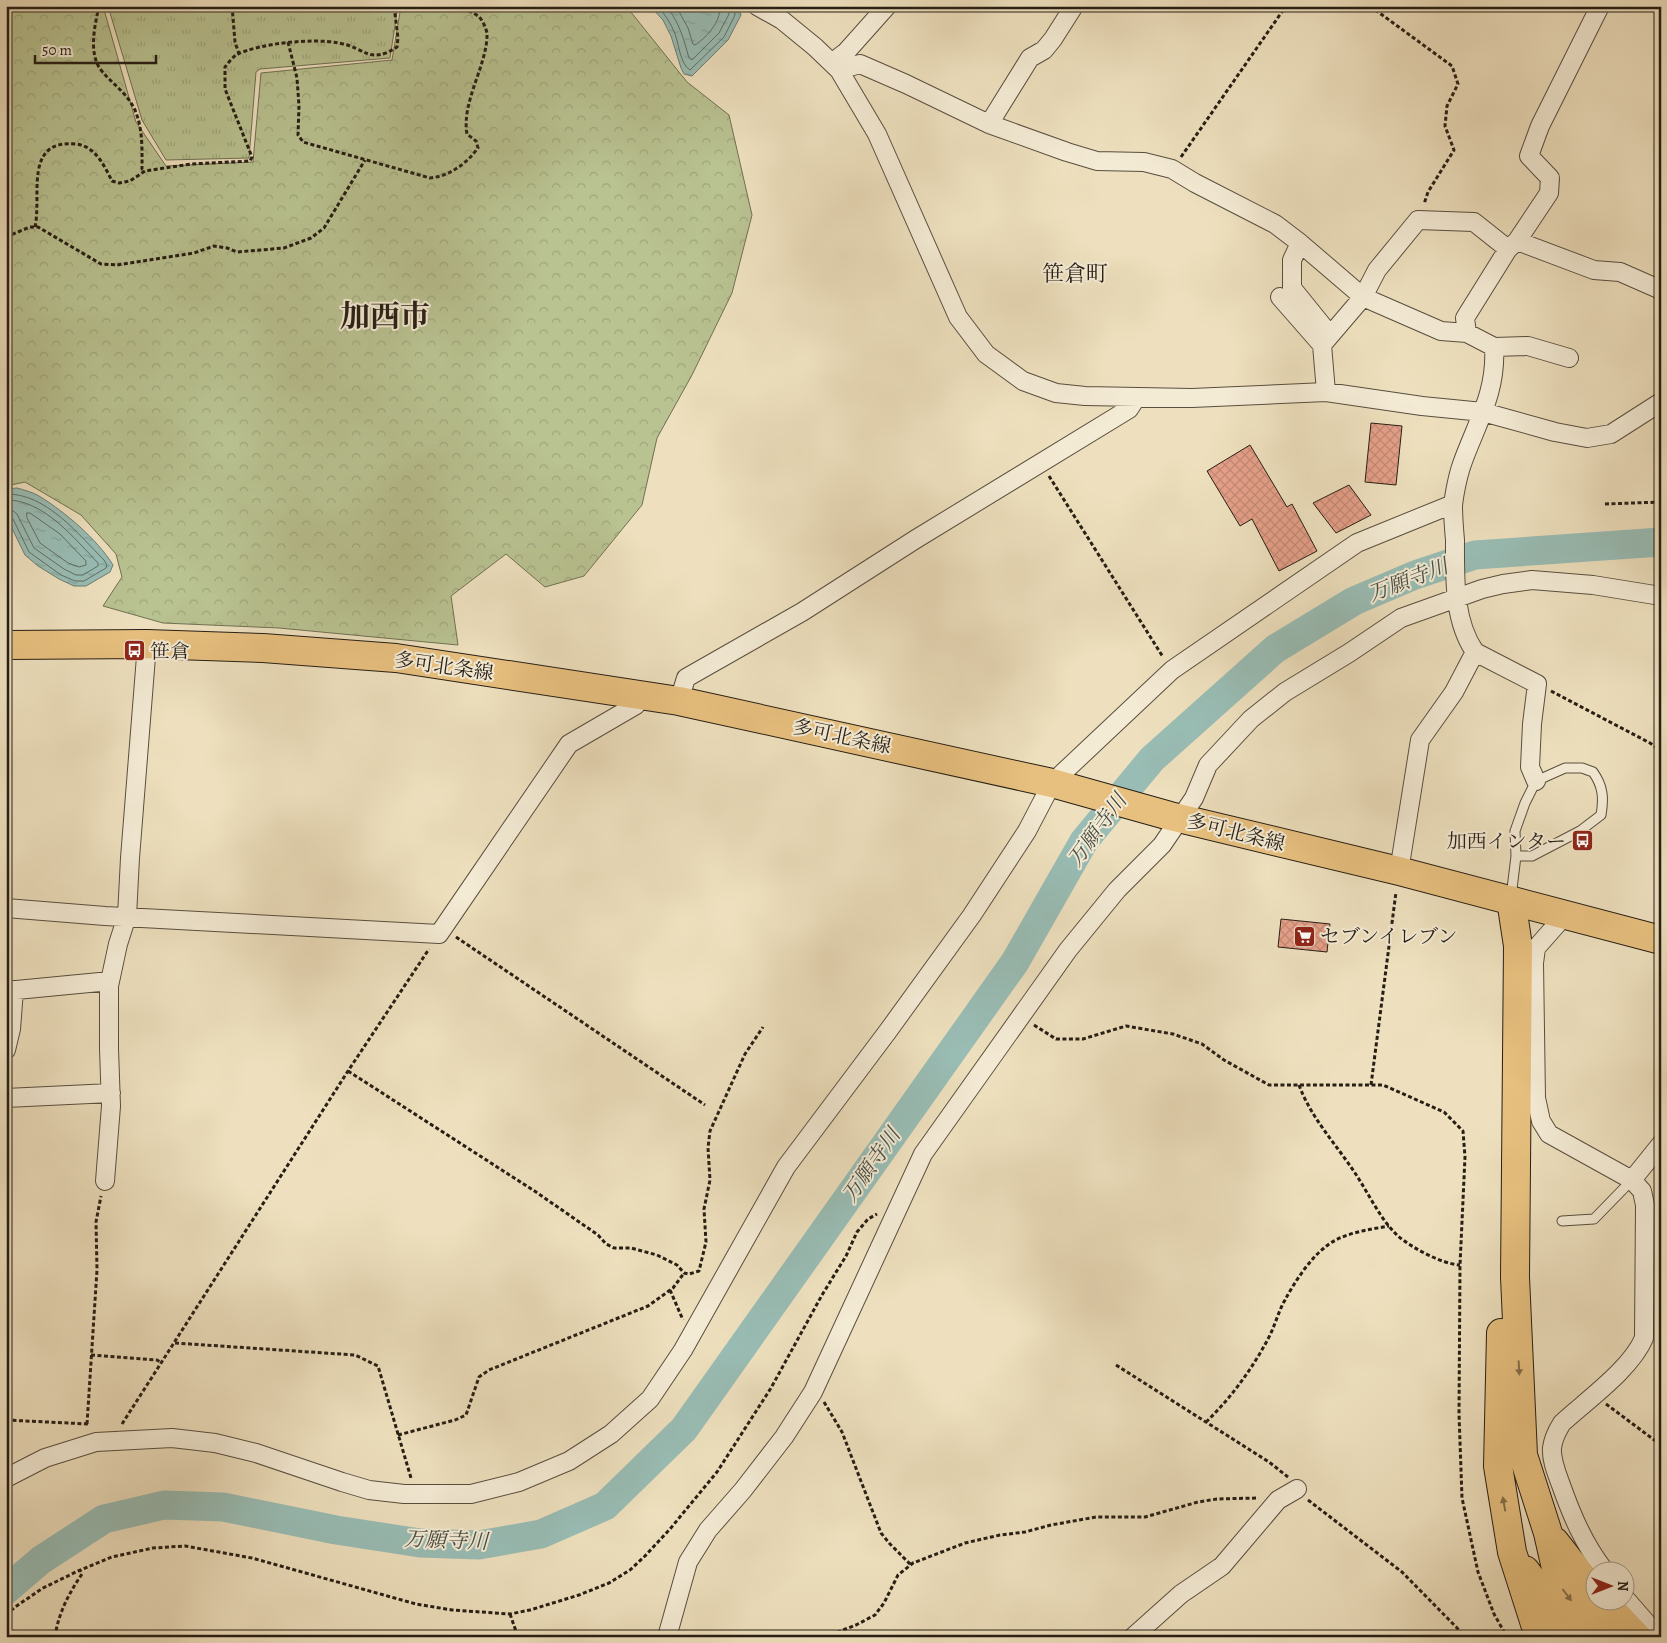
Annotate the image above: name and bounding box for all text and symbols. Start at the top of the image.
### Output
scale bar [35,32,156,64]
text: 50 m [42,40,72,60]
district label: 笹倉町 [1042,259,1108,289]
district label: 加西市 [340,296,430,336]
water label: 万願寺川 [1364,551,1454,608]
place label: 笹倉 [150,638,190,665]
bus stop icon: 笹倉 [122,639,146,663]
street label: 多可北条線 [393,646,495,687]
street label: 多可北条線 [790,713,894,760]
water label: 万願寺川 [1061,786,1134,872]
street label: 多可北条線 [1184,807,1288,858]
place label: 加西インター [1447,828,1566,855]
bus stop icon: 加西インター [1570,829,1594,853]
place label: セブンイレブン [1320,923,1457,950]
supermarket icon: セブンイレブン [1292,924,1316,948]
water label: 万願寺川 [835,1121,908,1207]
one-way arrow [1516,1361,1524,1377]
one-way arrow [1500,1496,1508,1512]
water label: 万願寺川 [404,1525,490,1556]
north arrow [1584,1560,1634,1610]
text: N [1613,1581,1632,1591]
one-way arrow [1562,1588,1573,1601]

